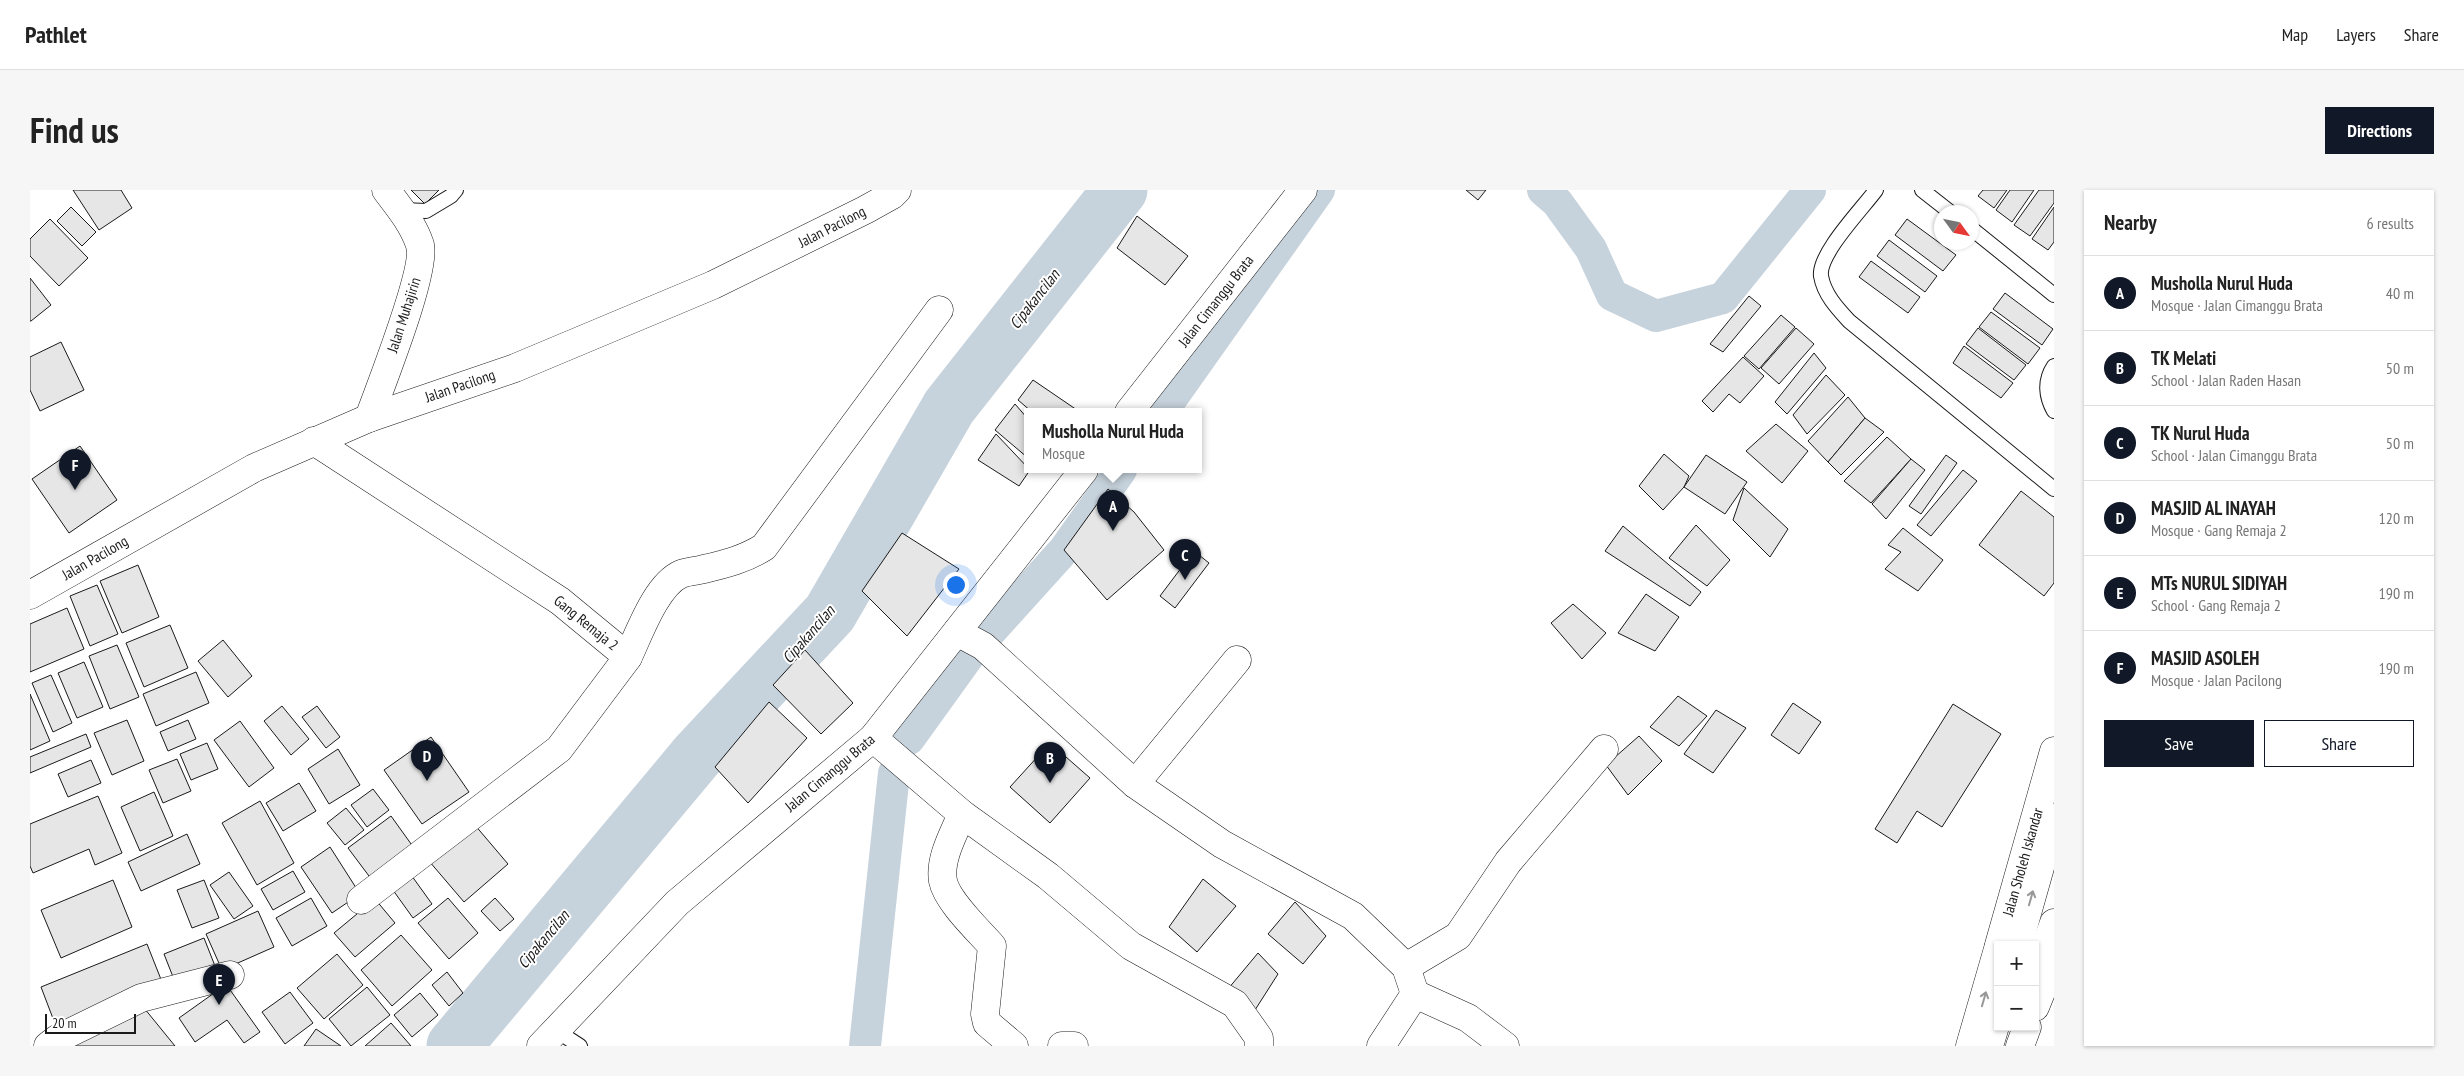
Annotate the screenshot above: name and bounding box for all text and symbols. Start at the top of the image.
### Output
text: Pathlet [25,19,87,50]
text: Map [2282,23,2308,46]
text: Layers [2336,23,2376,46]
text: Share [2404,23,2439,46]
text: Find us [30,107,119,153]
button: Directions [2325,107,2434,154]
street label: Jalan Pacilong [794,202,869,252]
north arrow [1934,205,1979,250]
text: Nearby [2104,209,2157,236]
text: 6 results [2367,213,2414,233]
street label: Jalan Cimanggu Brata [1173,251,1257,351]
water label: Cipakancilan [1005,264,1064,333]
text: Musholla Nurul Huda [2151,271,2293,295]
street label: Jalan Muhajirin [382,275,425,356]
text: A [2116,283,2124,303]
text: 40 m [2386,283,2414,303]
text: Mosque · Jalan Cimanggu Brata [2151,295,2323,315]
text: TK Melati [2151,346,2216,370]
text: B [2116,358,2124,378]
text: 50 m [2386,358,2414,378]
street label: Jalan Pacilong [421,365,497,407]
text: School · Jalan Raden Hasan [2151,370,2301,390]
popup [1024,408,1202,473]
text: Musholla Nurul Huda [1042,419,1184,443]
text: TK Nurul Huda [2151,421,2249,445]
text: C [2116,433,2124,453]
text: 50 m [2386,433,2414,453]
text: Mosque [1042,443,1085,463]
text: School · Jalan Cimanggu Brata [2151,445,2317,465]
pin: F [59,449,91,490]
pin: A [1097,490,1129,531]
text: MASJID AL INAYAH [2151,496,2276,520]
text: D [2116,508,2124,528]
text: 120 m [2379,508,2414,528]
text: Mosque · Gang Remaja 2 [2151,520,2287,540]
street label: Jalan Pacilong [58,531,131,585]
pin: C [1169,539,1201,580]
text: MTs NURUL SIDIYAH [2151,571,2287,595]
your location [943,572,969,598]
text: E [2117,583,2123,603]
text: 190 m [2379,583,2414,603]
street label: Gang Remaja 2 [550,591,622,654]
text: School · Gang Remaja 2 [2151,595,2281,615]
water label: Cipakancilan [777,600,839,667]
text: MASJID ASOLEH [2151,646,2259,670]
text: F [2117,658,2123,678]
text: 190 m [2379,658,2414,678]
text: Mosque · Jalan Pacilong [2151,670,2282,690]
button: Save [2104,720,2254,767]
button: Share [2264,720,2414,767]
street label: Jalan Cimanggu Brata [780,730,878,816]
pin: D [411,740,443,781]
pin: B [1034,742,1066,783]
street label: Jalan Sholeh Iskandar [1998,805,2047,919]
one-way arrow [2027,890,2037,906]
water label: Cipakancilan [513,905,574,972]
map controls [1994,941,2039,1031]
button: + [1994,941,2039,986]
pin: E [203,964,235,1005]
button: − [1994,986,2039,1031]
one-way arrow [1979,992,1989,1008]
scale bar [45,1011,136,1034]
text: 20 m [52,1014,77,1032]

